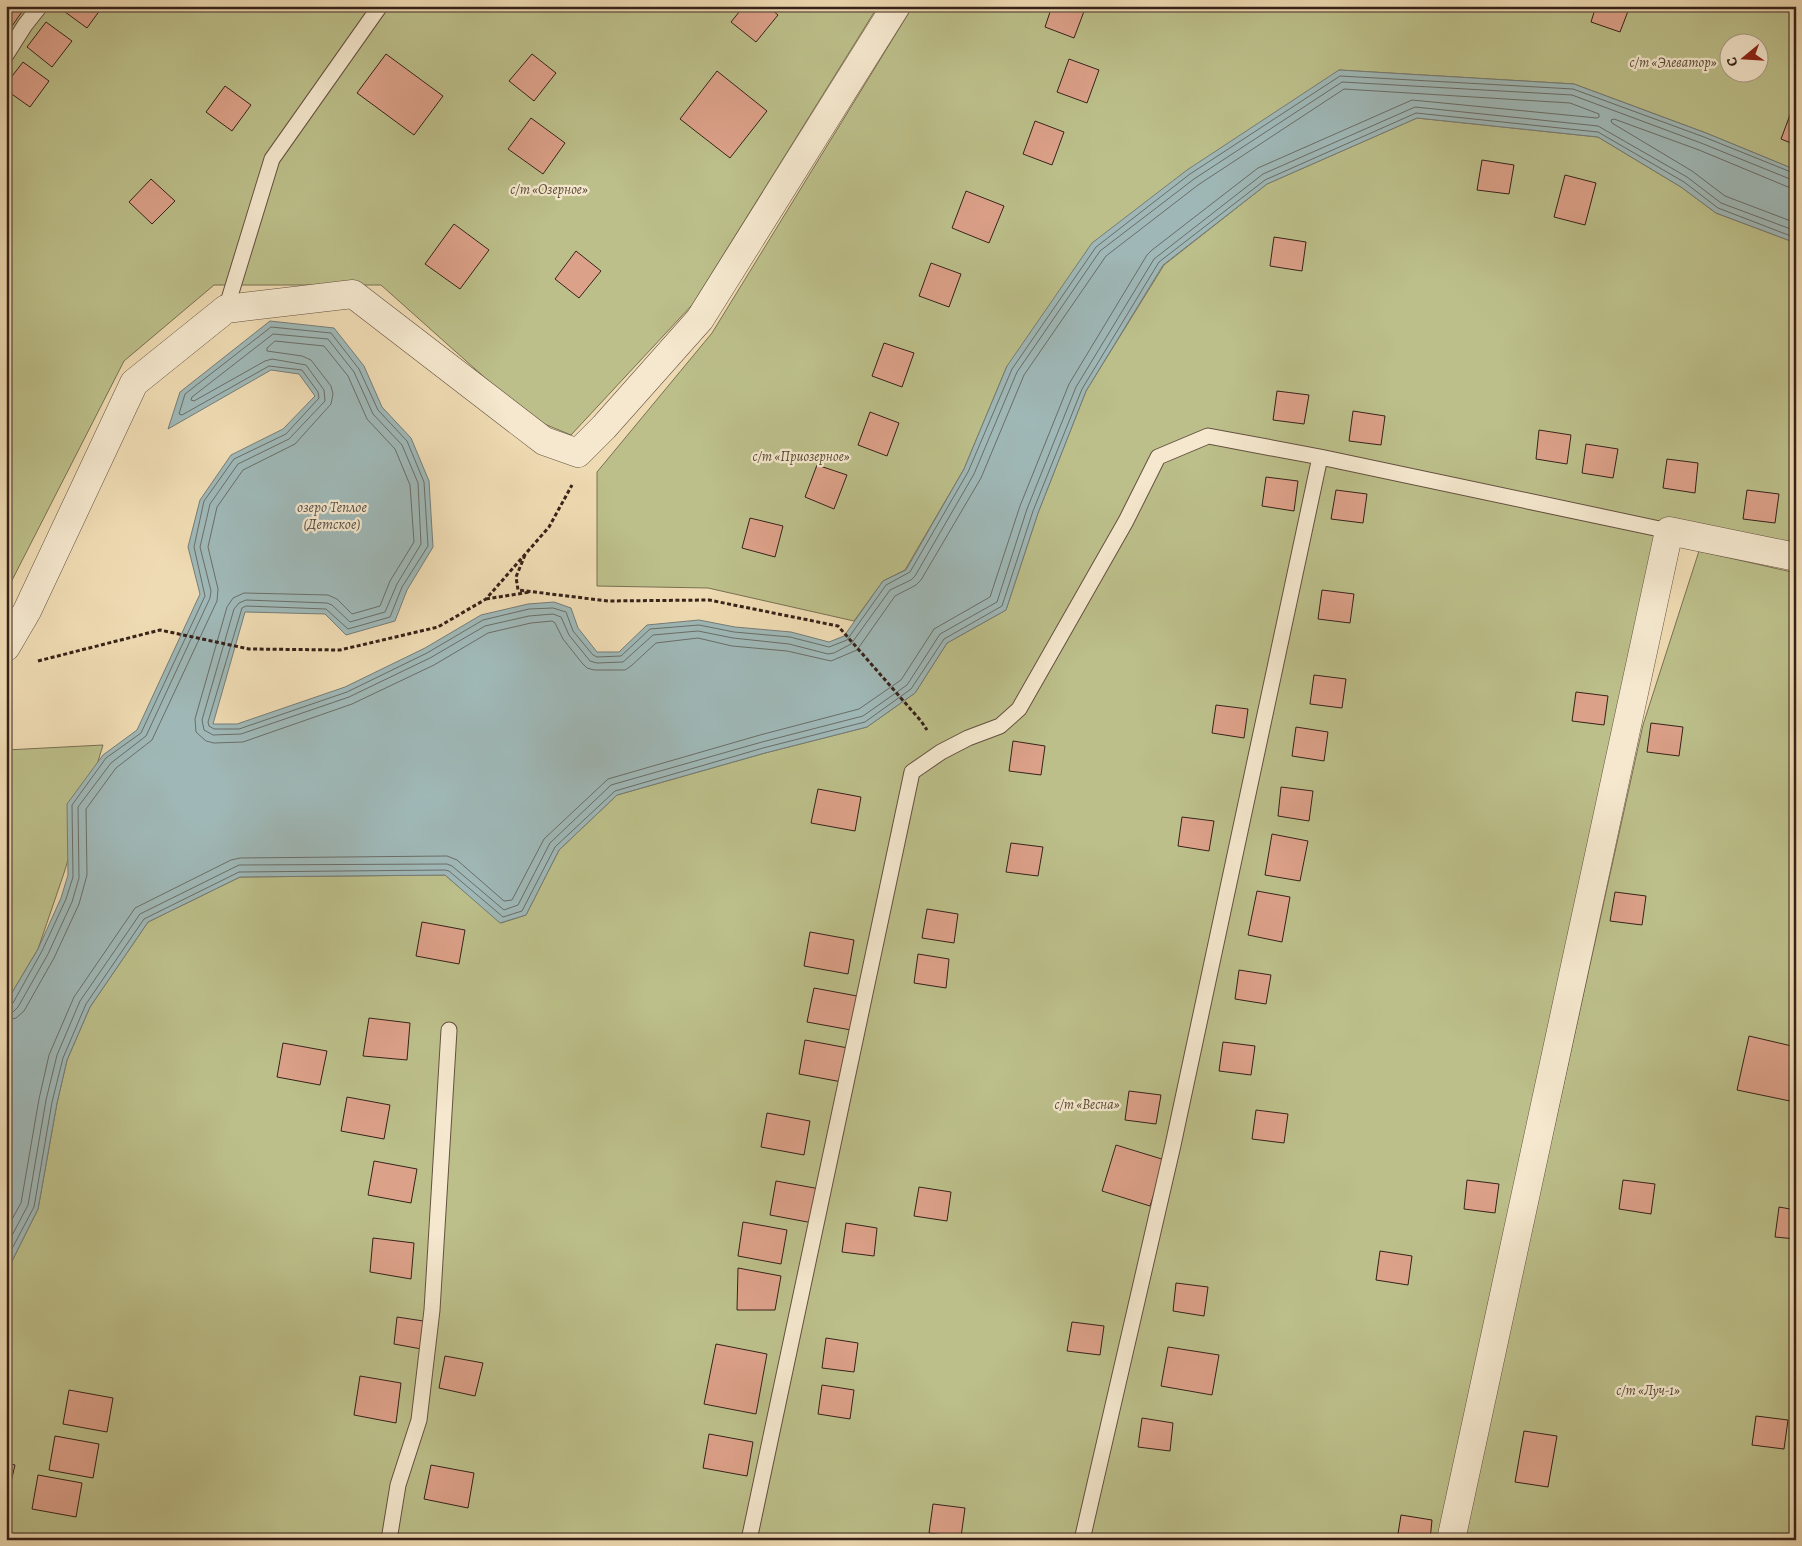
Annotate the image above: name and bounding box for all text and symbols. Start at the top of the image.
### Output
north arrow [1720,32,1770,82]
park label: с/т «Элеватор» [1630,53,1717,72]
text: С [1722,54,1742,69]
park label: с/т «Озерное» [510,180,588,199]
park label: с/т «Приозерное» [752,447,850,466]
water label: озеро Теплое (Детское) [297,497,368,534]
park label: с/т «Весна» [1054,1095,1120,1114]
park label: с/т «Луч-1» [1616,1381,1680,1400]

